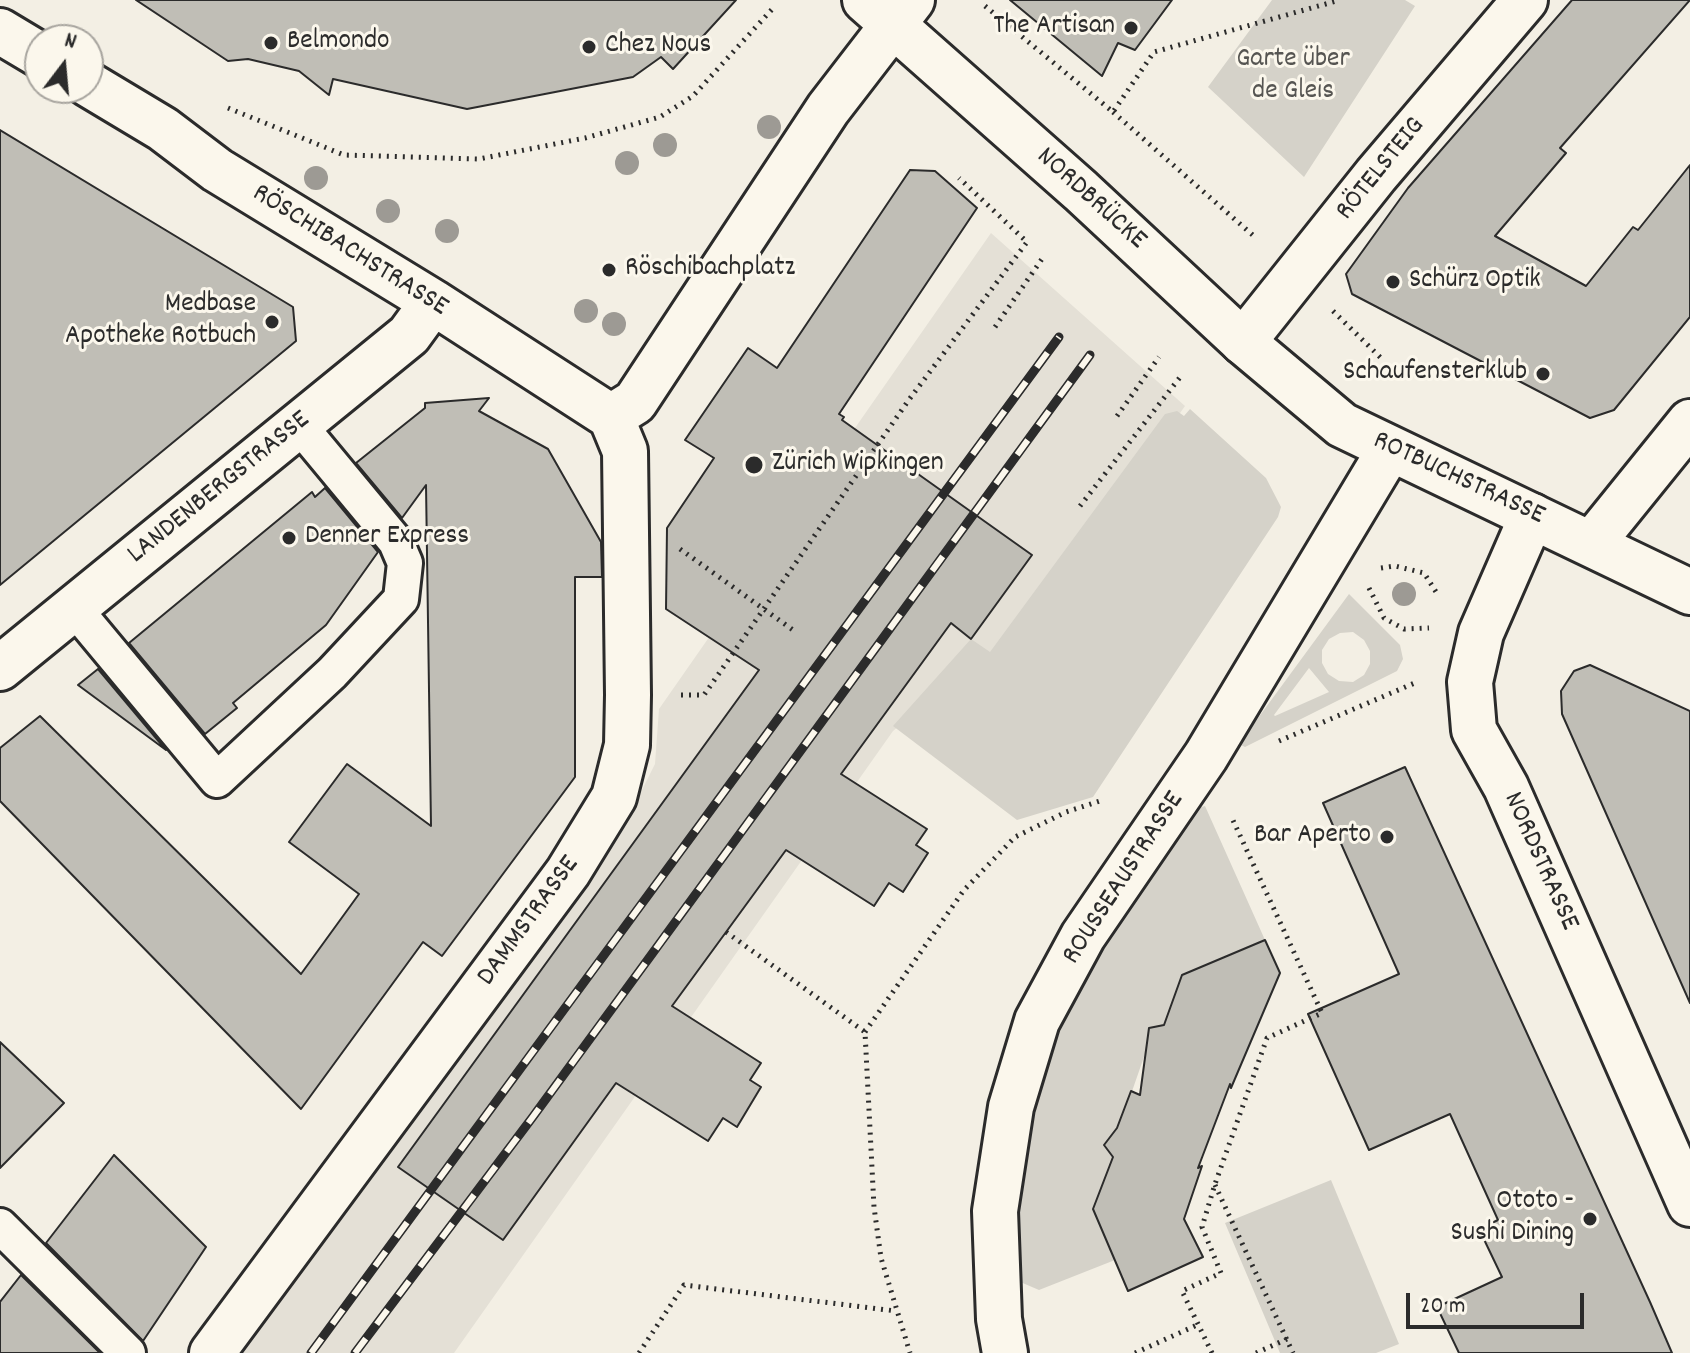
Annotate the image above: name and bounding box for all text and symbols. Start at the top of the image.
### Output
place label: The Artisan [993,11,1115,45]
marker: The Artisan [1122,19,1140,37]
north arrow [24,24,104,104]
text: N [61,26,80,59]
place label: Belmondo [287,26,389,60]
place label: Chez Nous [605,30,711,64]
marker: Belmondo [262,34,280,52]
marker: Chez Nous [580,38,598,56]
park label: Garte über de Gleis [1236,44,1350,110]
street label: RÖTELSTEIG [1330,112,1434,228]
street label: NORDBRÜCKE [1028,142,1152,258]
street label: RÖSCHIBACHSTRASSE [245,178,453,326]
place label: Röschibachplatz [625,253,795,287]
marker: Röschibachplatz [600,261,618,279]
place label: Schürz Optik [1409,265,1541,299]
marker: Schürz Optik [1384,273,1402,291]
place label: Medbase Apotheke Rotbuch [65,289,256,355]
marker: Medbase Apotheke Rotbuch [263,313,281,331]
place label: Schaufensterklub [1343,357,1527,391]
marker: Schaufensterklub [1534,365,1552,383]
street label: LANDENBERGSTRASSE [122,405,318,573]
street label: ROTBUCHSTRASSE [1367,426,1549,534]
place label: Zürich Wipkingen [772,448,944,482]
marker: Zürich Wipkingen [743,454,765,476]
place label: Denner Express [305,521,469,555]
marker: Denner Express [280,529,298,547]
street label: ROUSSEAUSTRASSE [1057,786,1193,972]
street label: NORDSTRASSE [1494,788,1584,936]
place label: Bar Aperto [1254,820,1371,854]
marker: Bar Aperto [1378,828,1396,846]
street label: DAMMSTRASSE [472,850,588,994]
place label: Ototo - Sushi Dining [1451,1186,1574,1252]
marker: Ototo - Sushi Dining [1581,1210,1599,1228]
scale bar [1410,1277,1588,1327]
text: 20 m [1420,1290,1466,1324]

